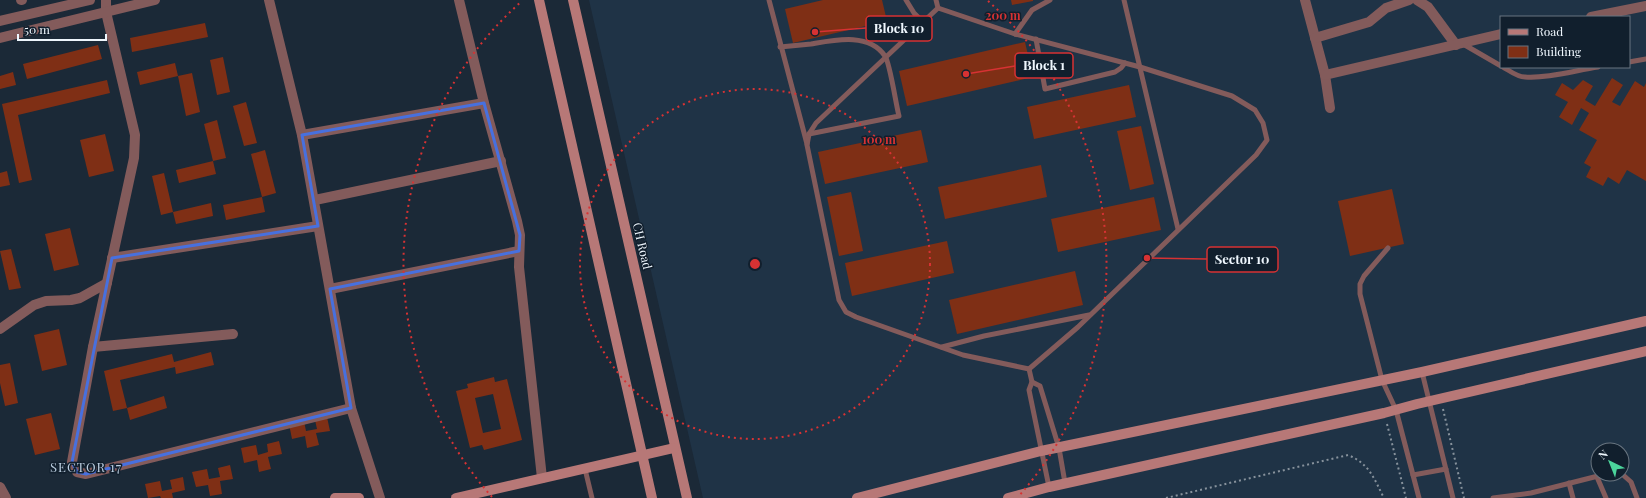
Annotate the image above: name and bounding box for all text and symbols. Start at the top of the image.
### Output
text: 200 m [985,7,1021,23]
scale bar [18,16,106,42]
callout: Block 10 [866,16,932,41]
legend [1500,16,1630,68]
text: Block 10 [874,19,924,36]
text: 50 m [24,21,50,37]
text: Road [1536,23,1563,39]
text: Building [1536,43,1582,59]
callout: Block 1 [1015,53,1073,78]
text: Block 1 [1023,56,1065,73]
text: 100 m [862,131,896,147]
street label: CH Road [630,221,656,271]
callout: Sector 10 [1207,247,1278,272]
text: Sector 10 [1215,250,1269,267]
centre of rings [748,257,762,271]
north arrow [1590,442,1630,482]
text: N [1595,446,1611,463]
district label: SECTOR 17 [50,458,122,475]

